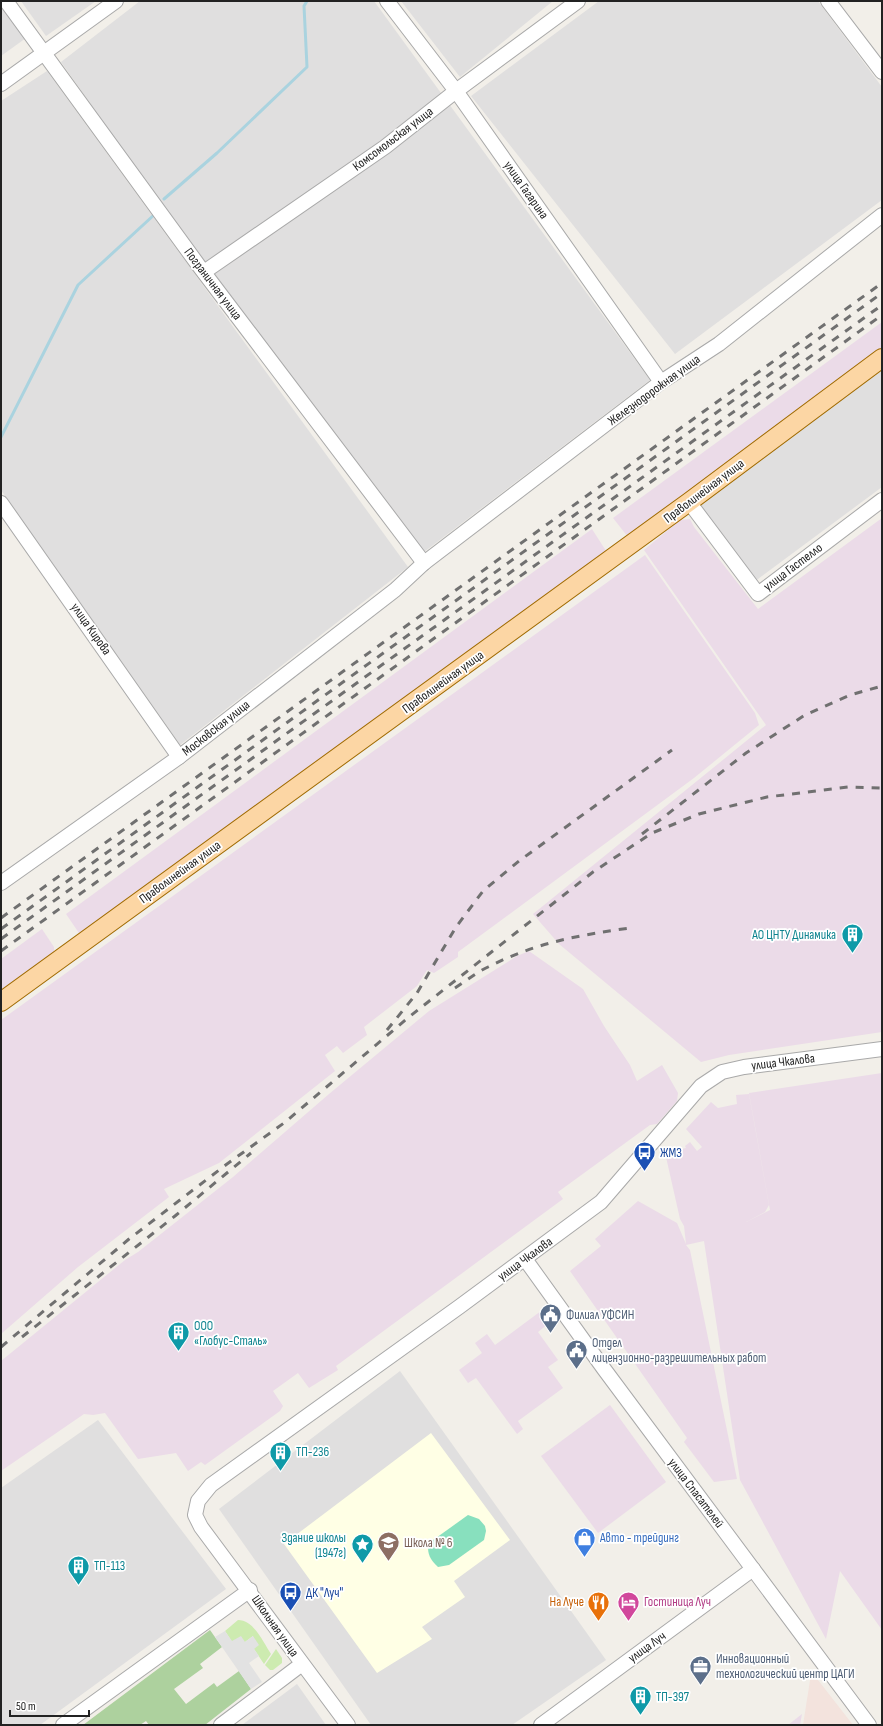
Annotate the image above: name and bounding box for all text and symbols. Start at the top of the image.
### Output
street label: Комсомольская улица [350,103,436,175]
street label: улица Гагарина [500,158,552,222]
street label: Пограничная улица [181,245,245,323]
street label: Железнодорожная улица [605,351,703,429]
street label: Праволинейная улица [661,455,747,527]
street label: улица Гастелло [760,540,826,594]
street label: улица Кирова [67,600,115,658]
street label: Праволинейная улица [399,647,487,717]
street label: Московская улица [179,697,253,759]
street label: Праволинейная улица [136,837,224,907]
building icon: АО ЦНТУ Динамика [839,922,865,955]
place label: АО ЦНТУ Динамика [751,927,836,943]
street label: улица Чкалова [750,1050,816,1074]
bus stop icon: ЖМЗ [631,1140,657,1173]
place label: ЖМЗ [660,1145,682,1161]
street label: улица Чкалова [494,1234,556,1284]
public building icon: Филиал УФСИН [537,1302,563,1335]
place label: Филиал УФСИН [566,1307,634,1323]
place label: ООО «Глобус-Сталь» [194,1318,267,1349]
building icon: ООО «Глобус-Сталь» [165,1320,191,1353]
place label: Отдел лицензионно-разрешительных работ [592,1335,766,1366]
public building icon: Отдел лицензионно-разрешительных работ [563,1337,589,1370]
building icon: ТП-236 [267,1439,293,1472]
place label: ТП-236 [296,1444,329,1460]
street label: улица Спасателей [665,1455,727,1531]
shop icon: Авто - трейдинг [572,1525,598,1558]
place label: Здание школы (1947г) [281,1530,346,1561]
school or university icon: Школа № 6 [375,1530,401,1563]
place label: Авто - трейдинг [599,1530,679,1546]
place icon: Здание школы (1947г) [349,1532,375,1565]
place label: Школа № 6 [404,1535,453,1551]
building icon: ТП-113 [65,1553,91,1586]
place label: ТП-113 [94,1558,125,1574]
bus stop icon: ДК "Луч" [277,1580,303,1613]
place label: ДК "Луч" [306,1585,343,1601]
restaurant icon: На Луче [586,1589,612,1622]
hotel icon: Гостиница Луч [615,1589,641,1622]
street label: Школьная улица [248,1592,302,1660]
place label: На Луче [550,1594,584,1610]
place label: Гостиница Луч [644,1594,711,1610]
street label: улица Луч [625,1628,669,1666]
place label: Инновационный технологический центр ЦАГИ [716,1651,854,1682]
office icon: Инновационный технологический центр ЦАГИ [687,1653,713,1686]
building icon: ТП-397 [627,1684,653,1717]
place label: ТП-397 [656,1689,690,1705]
scale bar [10,1692,89,1718]
text: 50 m [16,1699,36,1714]

